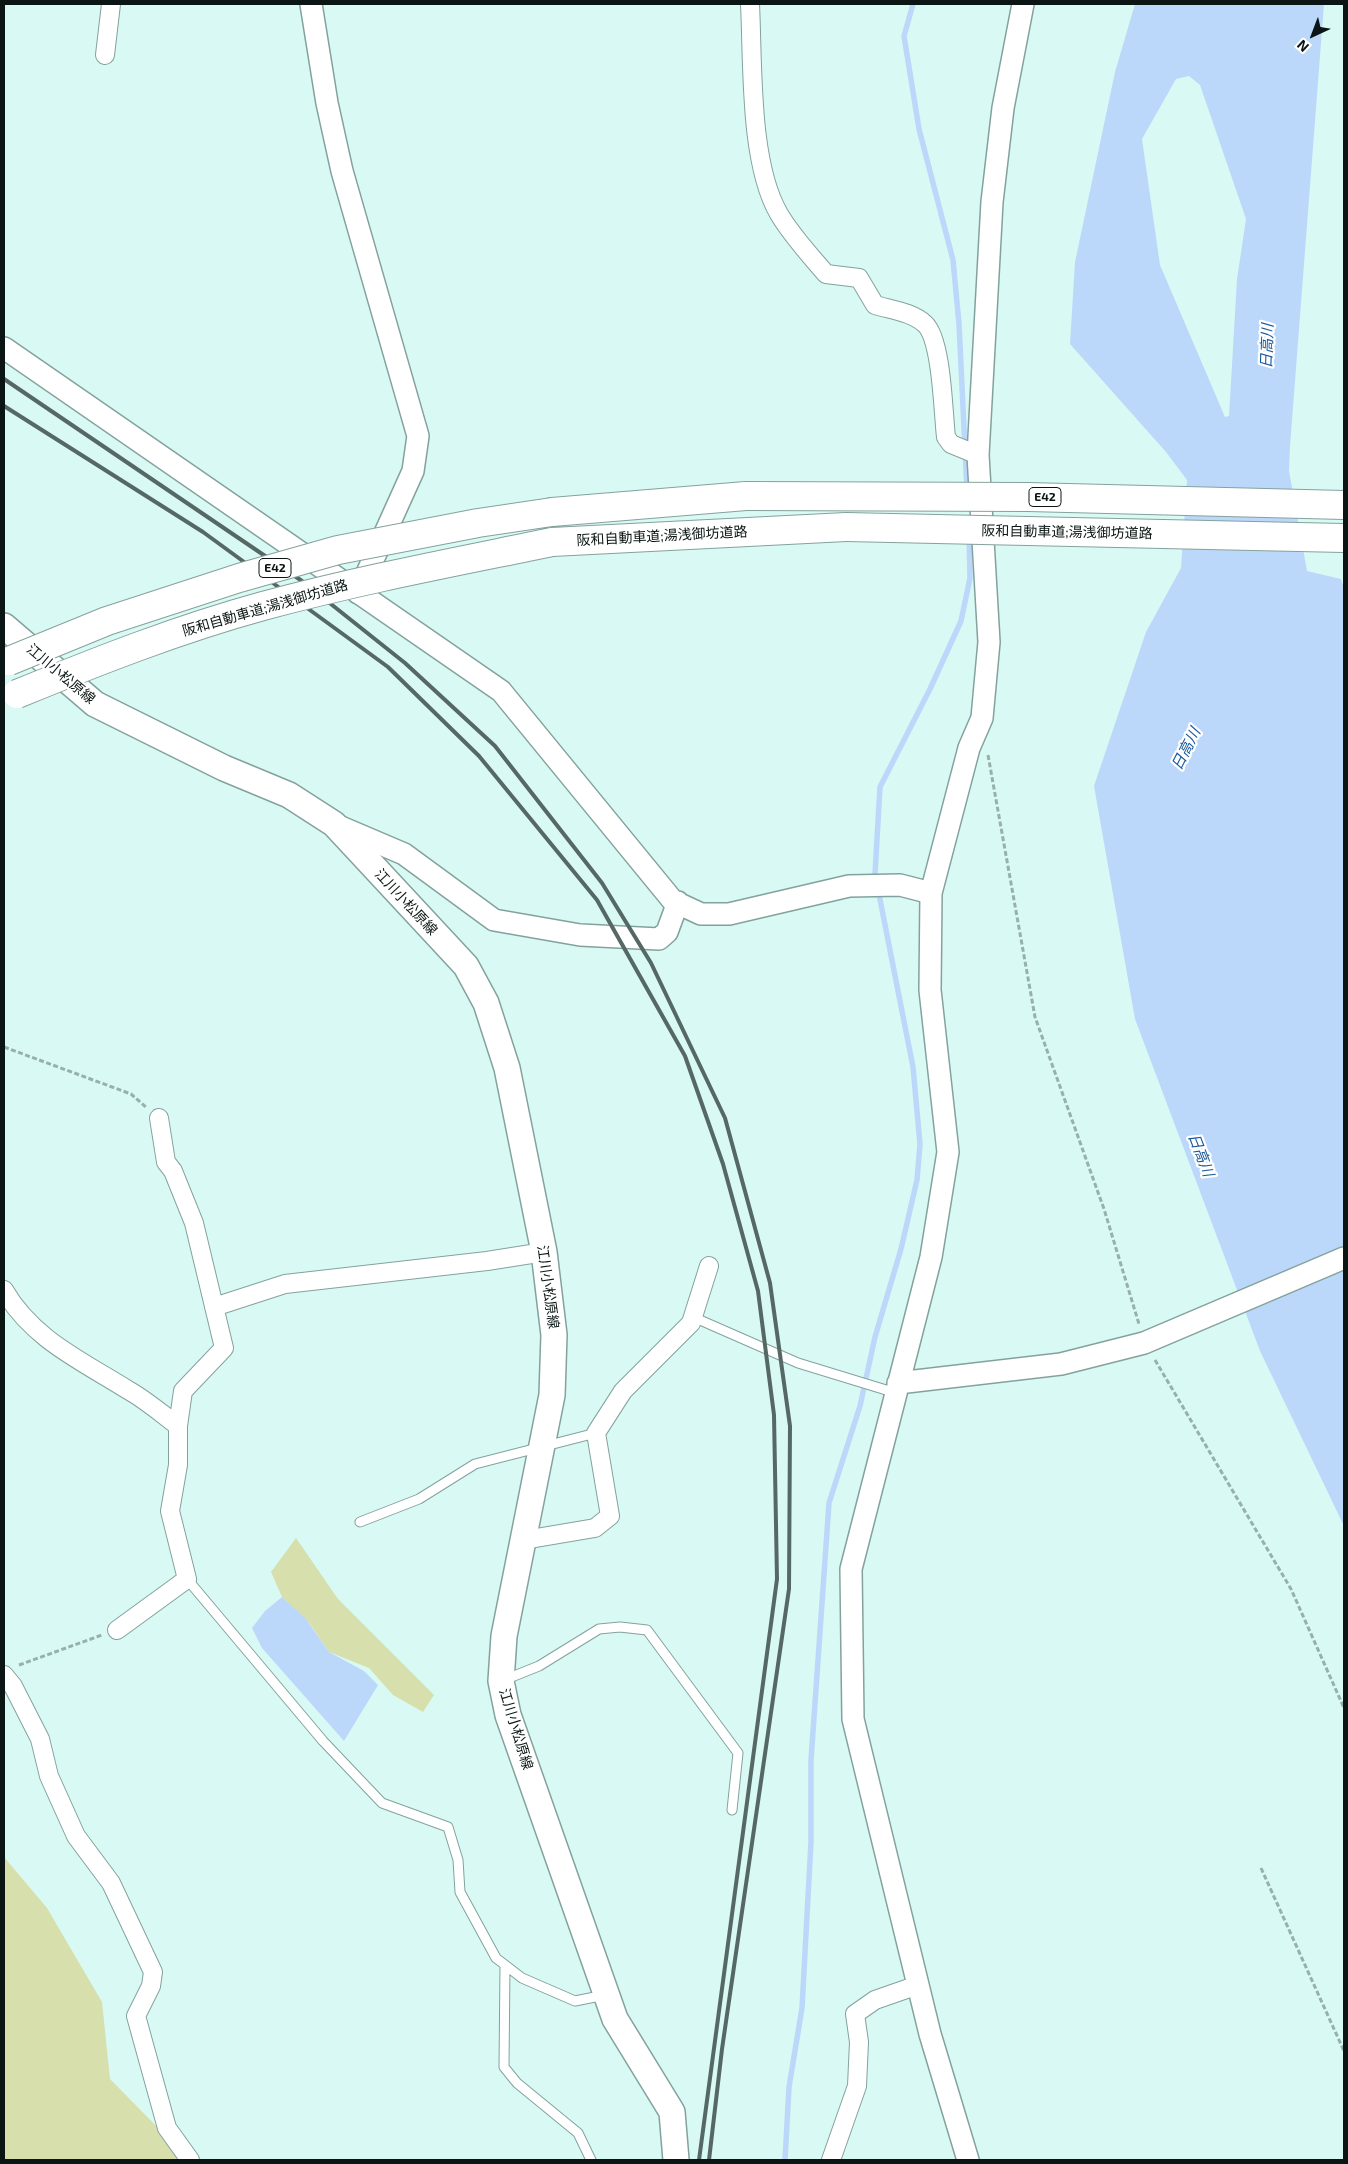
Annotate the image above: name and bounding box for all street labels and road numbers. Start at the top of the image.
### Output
road number: E42 [1029,488,1061,507]
street label: 阪和自動車道;湯浅御坊道路 [981,522,1153,542]
street label: 阪和自動車道;湯浅御坊道路 [576,523,748,549]
road number: E42 [259,558,291,578]
street label: 阪和自動車道;湯浅御坊道路 [180,576,350,640]
street label: 江川小松原線 [23,641,99,707]
street label: 江川小松原線 [371,866,441,938]
street label: 江川小松原線 [534,1244,562,1330]
street label: 江川小松原線 [496,1686,536,1772]

